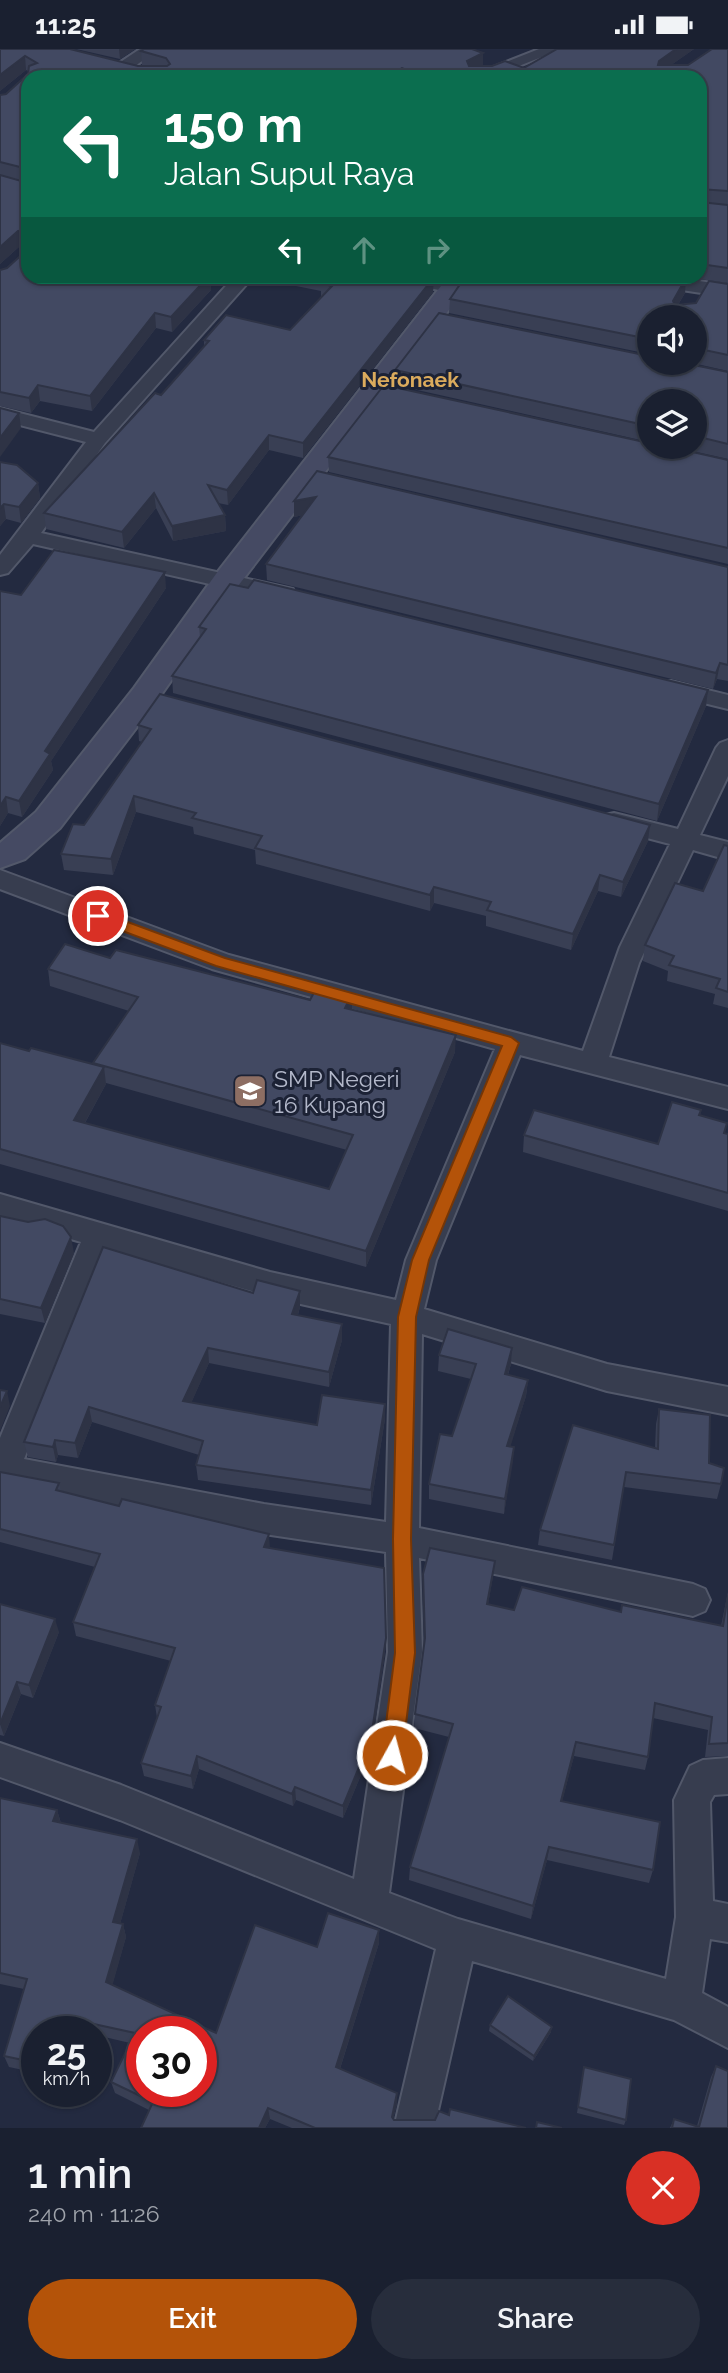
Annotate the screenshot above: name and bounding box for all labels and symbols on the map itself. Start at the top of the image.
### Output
district label: Nefonaek [361,367,459,392]
pin [68,886,128,946]
place label: SMP Negeri 16 Kupang [274,1065,400,1118]
school or university icon: SMP Negeri 16 Kupang [231,1072,269,1110]
position arrow [355,1718,429,1792]
speed limit sign: 30 [126,2016,217,2107]

